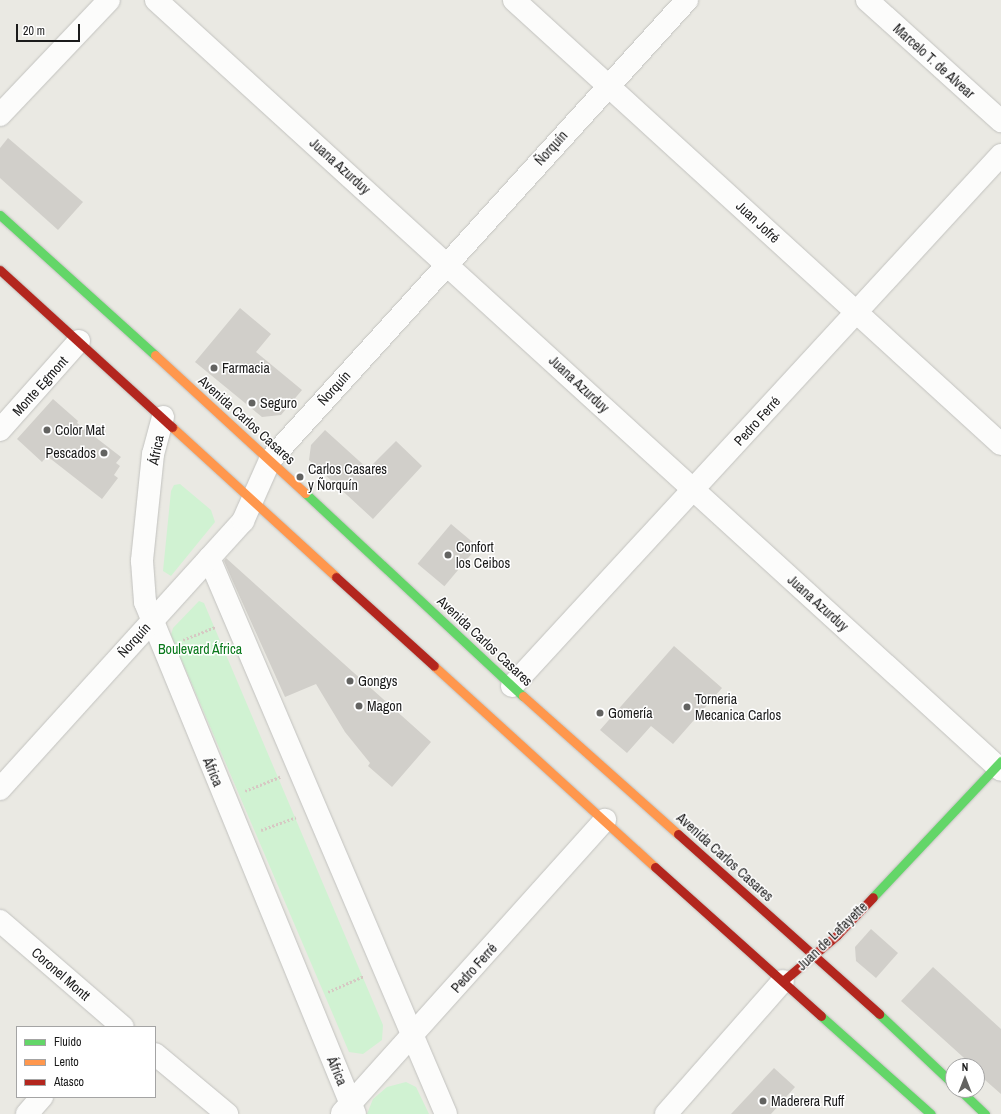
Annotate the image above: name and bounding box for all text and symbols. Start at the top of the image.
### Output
scale bar [18,16,82,42]
street label: Marcelo T. de Alvear [889,20,979,102]
text: 20 m [23,23,45,39]
street label: Ñorquín [531,127,571,169]
street label: Juana Azurduy [306,134,374,198]
street label: Juan Jofré [733,198,783,246]
street label: Juana Azurduy [545,352,613,416]
street label: Monte Egmont [9,353,71,419]
place label: Farmacia [222,360,270,376]
marker: Farmacia [209,363,219,373]
street label: Ñorquín [314,367,354,409]
street label: Avenida Carlos Casares [195,372,299,468]
street label: Pedro Ferré [730,393,784,449]
place label: Seguro [260,395,297,411]
marker: Seguro [247,398,257,408]
place label: Color Mat [55,422,105,438]
marker: Color Mat [42,425,52,435]
street label: África [145,434,167,466]
place label: Pescados [46,445,96,461]
marker: Pescados [99,448,109,458]
place label: Carlos Casares y Ñorquín [308,461,387,494]
marker: Carlos Casares y Ñorquín [295,472,305,482]
place label: Confort los Ceibos [456,539,510,572]
marker: Confort los Ceibos [443,550,453,560]
street label: Juana Azurduy [784,571,852,635]
street label: Avenida Carlos Casares [434,592,536,690]
street label: Ñorquín [114,619,154,661]
park label: Boulevard África [158,641,242,657]
place label: Gongys [358,673,398,689]
marker: Gongys [345,676,355,686]
place label: Torneria Mecanica Carlos [695,691,781,724]
place label: Magon [367,698,402,714]
marker: Magon [354,701,364,711]
marker: Torneria Mecanica Carlos [682,702,692,712]
place label: Gomería [608,705,653,721]
marker: Gomería [595,708,605,718]
street label: África [199,755,227,789]
street label: Avenida Carlos Casares [673,809,777,905]
street label: Juan de Lafayette [793,898,871,974]
street label: Pedro Ferré [447,940,501,996]
street label: Coronel Montt [28,944,94,1004]
legend [16,1026,156,1098]
text: Fluido [54,1034,81,1050]
text: Lento [54,1054,79,1070]
street label: África [323,1054,351,1088]
north arrow [945,1058,985,1098]
text: N [962,1060,968,1074]
text: Atasco [54,1074,84,1090]
place label: Maderera Ruff [771,1093,844,1109]
marker: Maderera Ruff [758,1096,768,1106]

